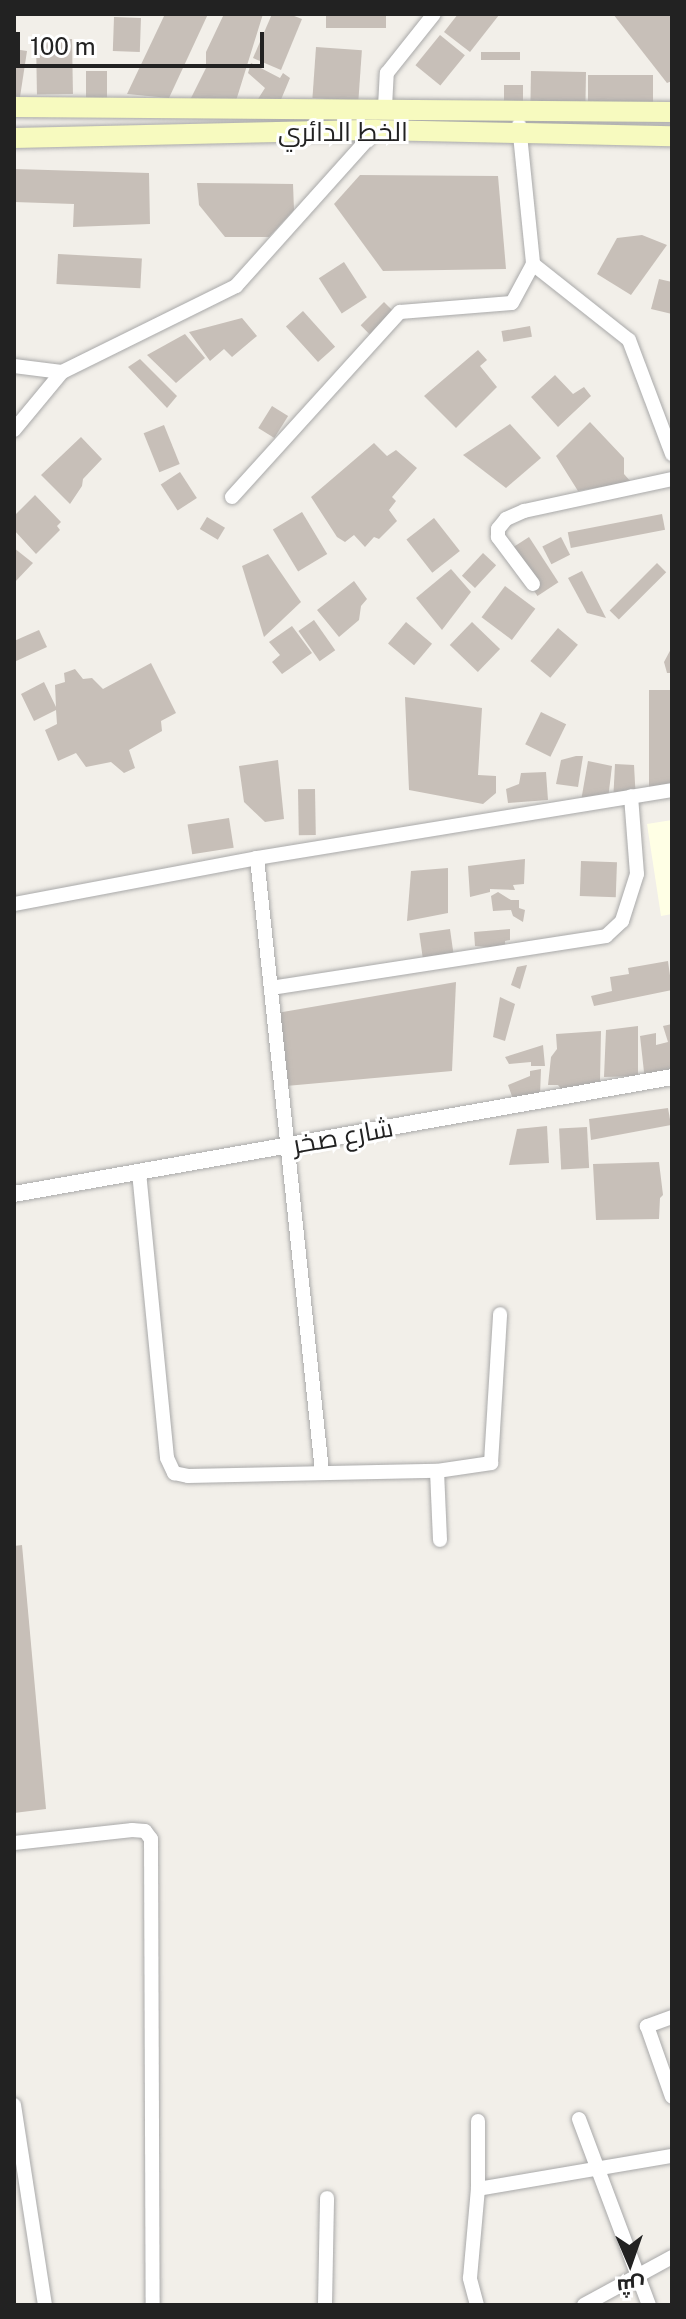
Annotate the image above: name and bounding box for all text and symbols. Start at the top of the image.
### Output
scale bar [20,16,268,66]
text: 100 m [30,32,96,60]
street label: الخط الدائري [278,116,408,148]
street label: شارع صخر [290,1112,396,1160]
north arrow [590,2223,670,2303]
text: ش [616,2274,645,2300]

